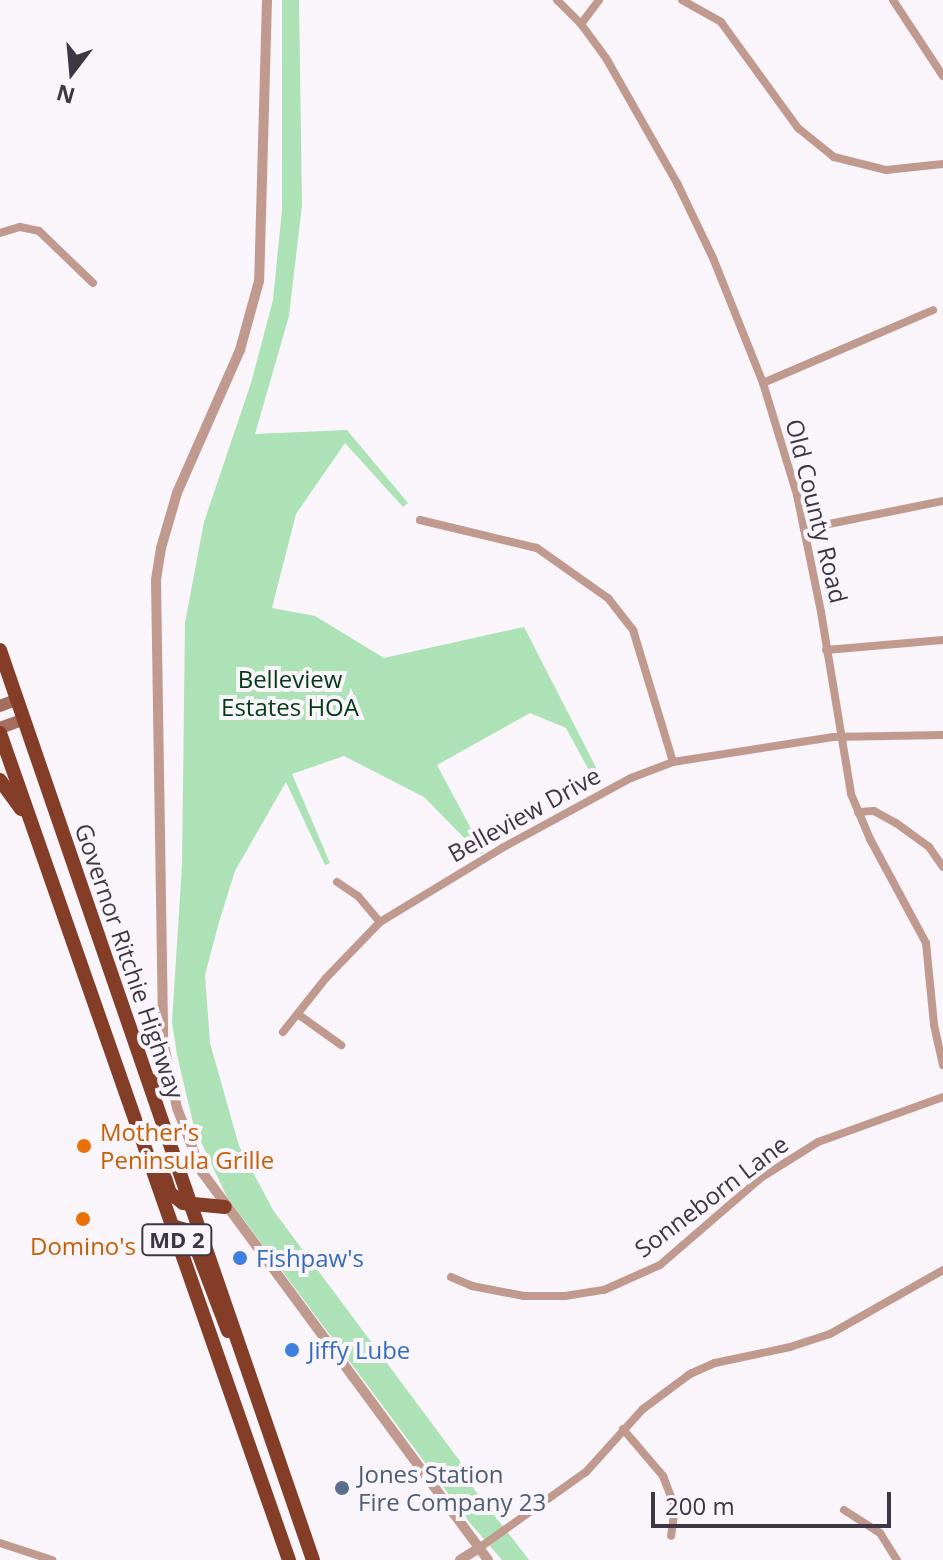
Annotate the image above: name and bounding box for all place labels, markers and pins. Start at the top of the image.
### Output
place label: Mother's Peninsula Grille [100,1118,274,1174]
marker: Mother's Peninsula Grille [75,1137,93,1155]
marker: Domino's [74,1210,92,1228]
place label: Domino's [30,1232,136,1260]
place label: Fishpaw's [256,1244,364,1272]
marker: Fishpaw's [231,1249,249,1267]
place label: Jiffy Lube [308,1336,410,1364]
marker: Jiffy Lube [283,1341,301,1359]
place label: Jones Station Fire Company 23 [358,1460,546,1516]
marker: Jones Station Fire Company 23 [333,1479,351,1497]

